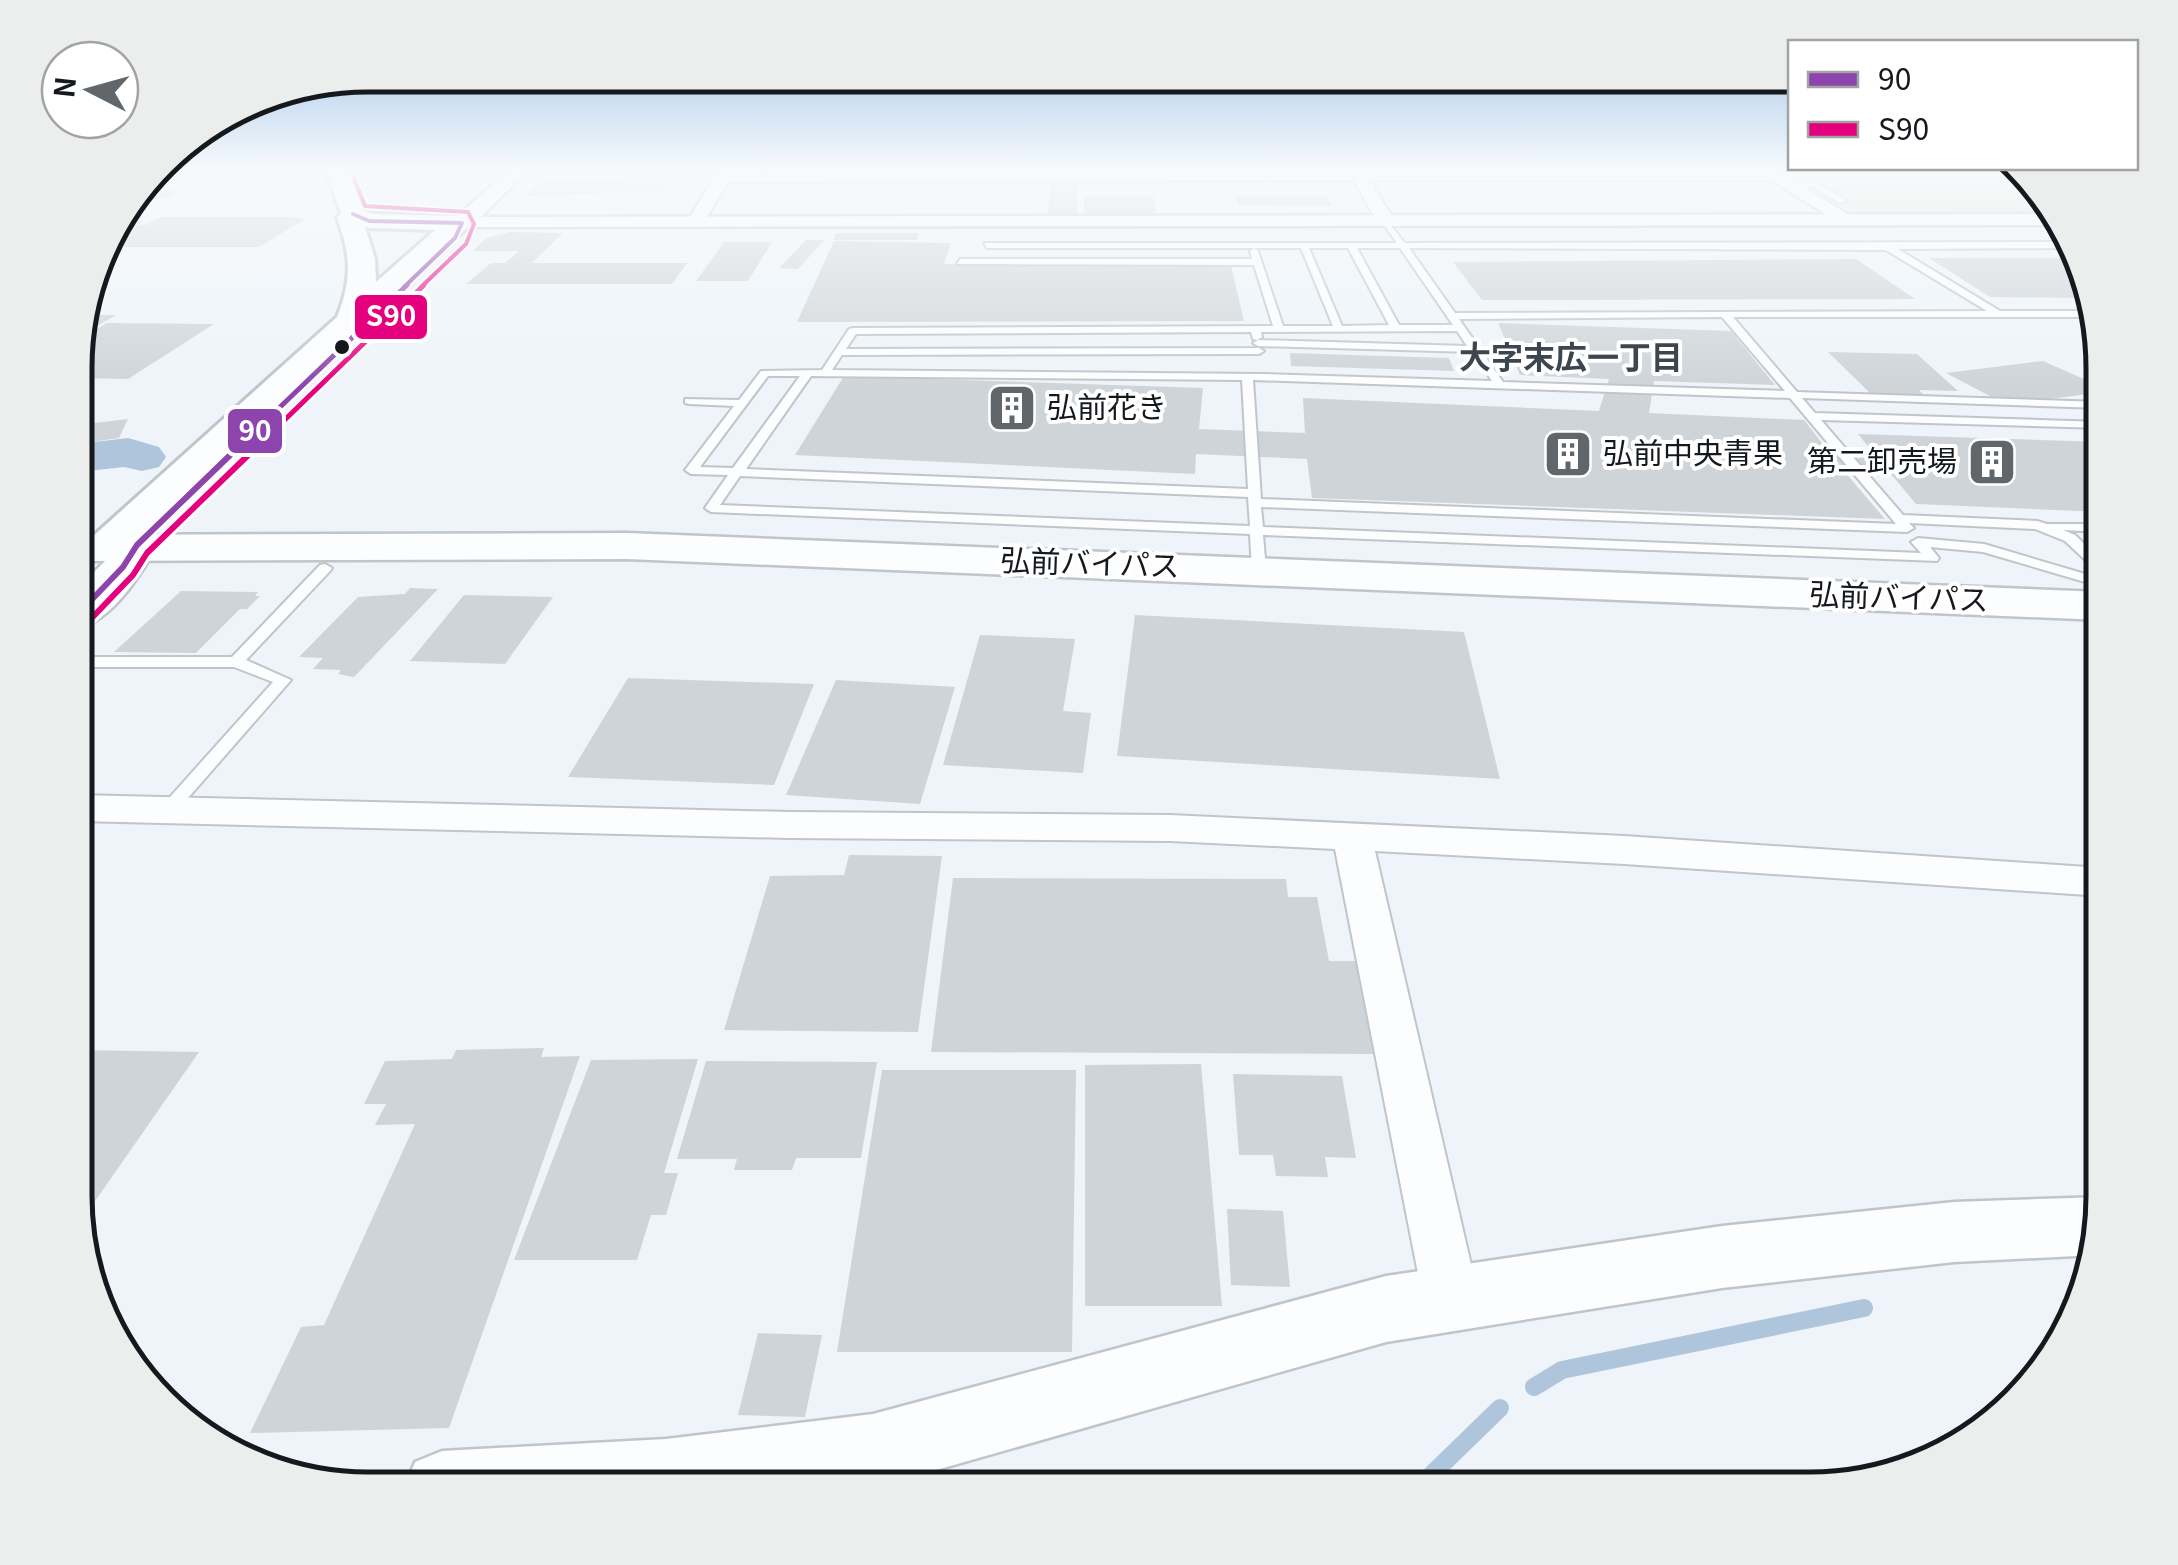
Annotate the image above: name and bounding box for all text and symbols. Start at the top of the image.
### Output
north arrow [40,40,140,140]
legend [1788,40,2138,170]
text: 90 [1878,55,1911,99]
text: N [42,75,84,100]
text: S90 [1878,105,1929,149]
line badge: S90 [353,293,429,341]
text: S90 [366,294,416,334]
district label: 大字末広一丁目 [1459,332,1683,378]
unlabelled marker [332,337,352,357]
building icon: 弘前花き [986,382,1038,434]
place label: 弘前花き [1047,383,1167,427]
line badge: 90 [226,407,284,455]
text: 90 [238,409,272,449]
building icon: 弘前中央青果 [1542,428,1594,480]
place label: 弘前中央青果 [1603,429,1783,473]
building icon: 第二卸売場 [1966,436,2018,488]
place label: 第二卸売場 [1807,437,1957,481]
street label: 弘前バイパス [1000,536,1181,586]
street label: 弘前バイパス [1809,570,1990,620]

